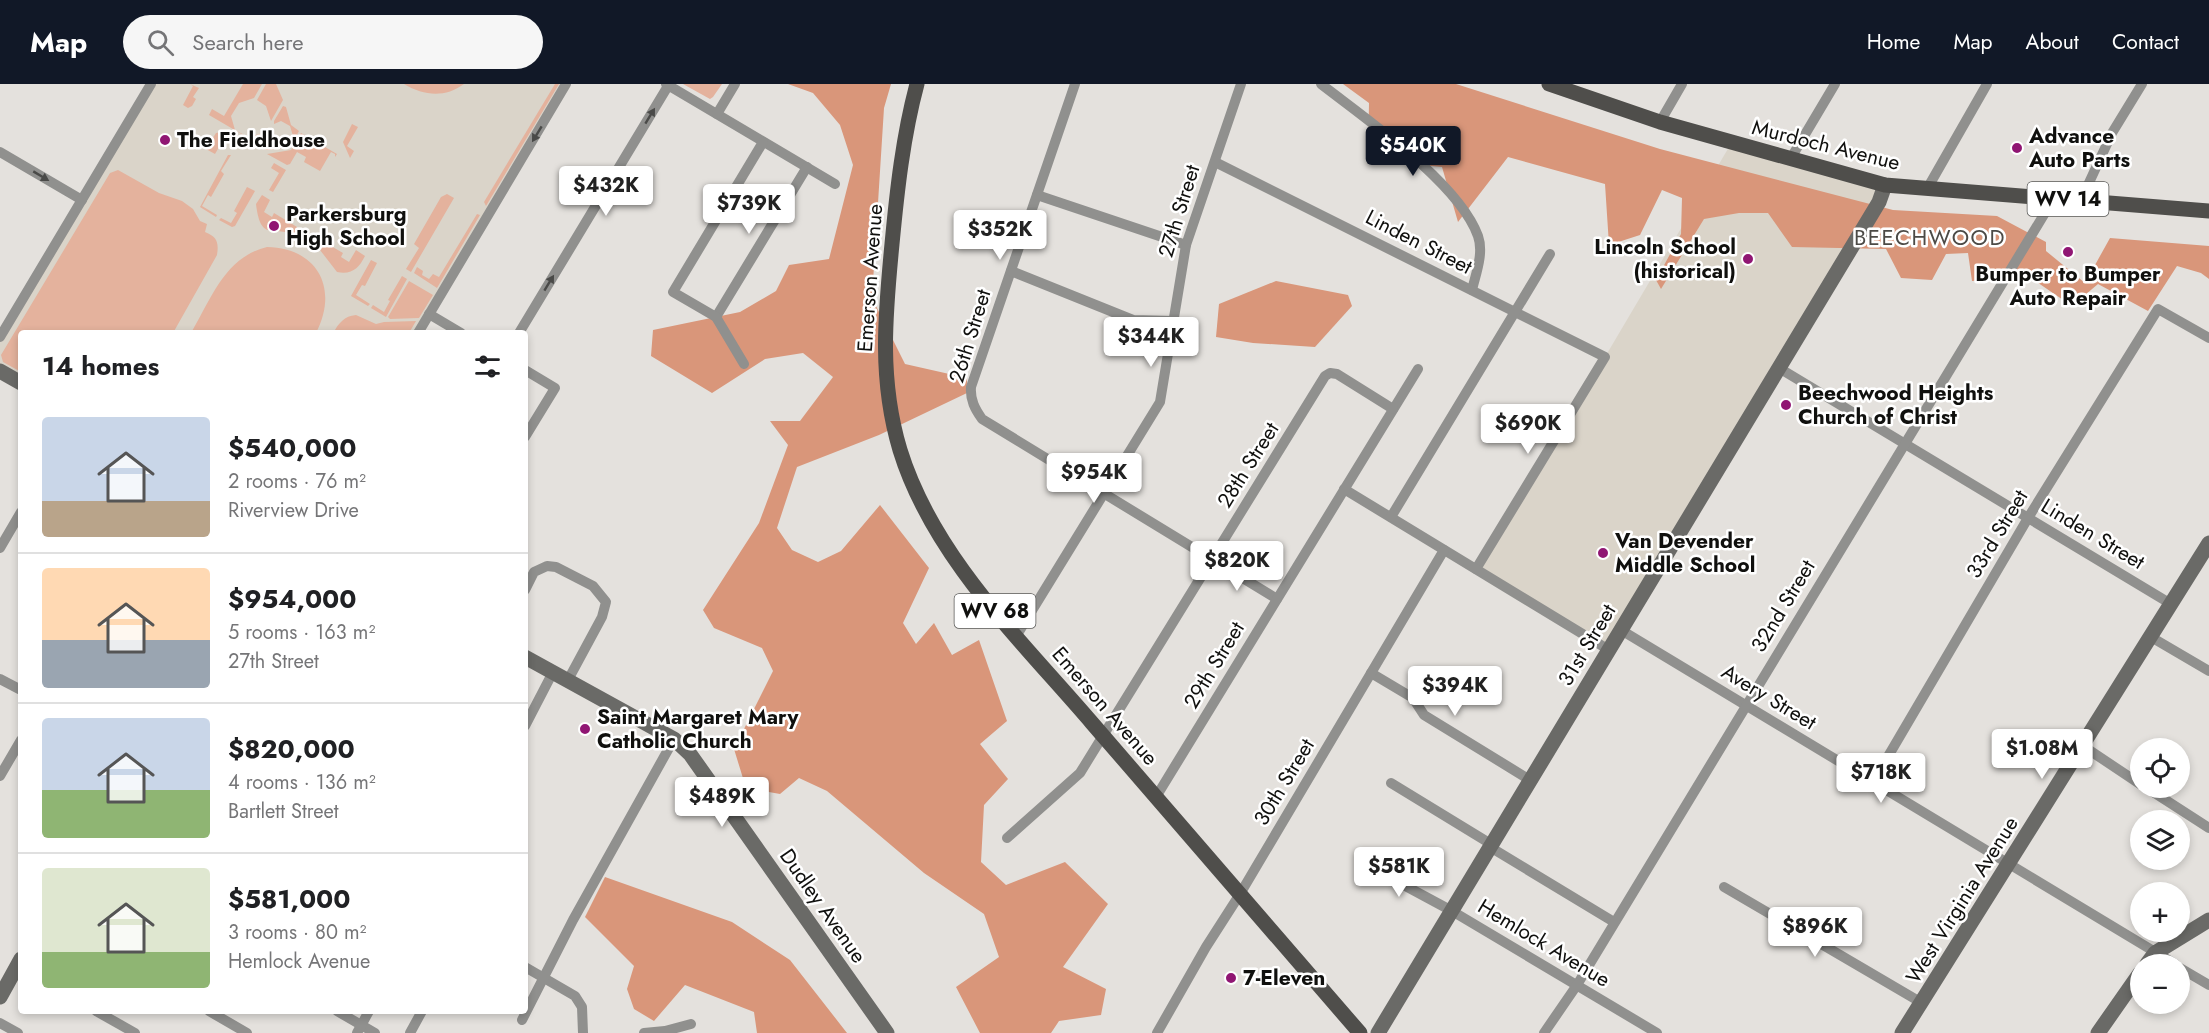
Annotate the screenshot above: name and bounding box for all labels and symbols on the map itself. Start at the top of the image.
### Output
one-way arrow [644,108,655,124]
street label: Murdoch Avenue [1749,112,1903,178]
place label: Advance Auto Parts [2028,121,2131,175]
place label: The Fieldhouse [177,125,325,155]
one-way arrow [531,126,542,142]
pin: $540K [1371,126,1455,177]
marker: The Fieldhouse [158,133,172,147]
marker: Advance Auto Parts [2010,141,2024,155]
street label: 27th Street [1151,161,1207,261]
pin: $432K [564,166,648,217]
one-way arrow [33,171,50,181]
road number: WV 14 [2028,182,2108,216]
pin: $739K [707,184,791,235]
place label: Parkersburg High School [286,199,407,253]
street label: Linden Street [1360,202,1478,282]
street label: Emerson Avenue [850,203,890,353]
pin: $352K [958,210,1042,261]
marker: Parkersburg High School [267,219,281,233]
district label: BEECHWOOD [1854,221,2006,253]
place label: Lincoln School (historical) [1594,232,1736,286]
marker: Bumper to Bumper Auto Repair [2061,245,2075,259]
marker: Lincoln School (historical) [1741,252,1755,266]
place label: Bumper to Bumper Auto Repair [1975,259,2161,313]
one-way arrow [543,275,554,291]
street label: 26th Street [942,285,998,387]
pin: $344K [1109,317,1193,368]
place label: Beechwood Heights Church of Christ [1798,378,1994,432]
marker: Beechwood Heights Church of Christ [1779,398,1793,412]
pin: $690K [1486,404,1570,455]
street label: 28th Street [1210,416,1286,514]
pin: $954K [1052,453,1136,504]
street label: 33rd Street [1959,484,2035,584]
street label: Linden Street [2035,491,2151,577]
place label: Van Devender Middle School [1614,526,1755,580]
pin: $820K [1195,541,1279,592]
marker: Van Devender Middle School [1596,546,1610,560]
street label: 32nd Street [1744,554,1822,658]
road number: WV 68 [954,594,1036,628]
street label: 31st Street [1551,598,1623,692]
street label: 29th Street [1176,616,1252,714]
street label: Emerson Avenue [1045,640,1165,772]
street label: Avery Street [1716,657,1822,737]
pin: $394K [1413,666,1497,717]
place label: Saint Margaret Mary Catholic Church [597,702,799,756]
marker: Saint Margaret Mary Catholic Church [578,722,592,736]
pin: $1.08M [1993,729,2091,780]
street label: 30th Street [1246,733,1322,831]
pin: $718K [1839,753,1923,804]
pin: $489K [680,777,764,828]
street label: West Virginia Avenue [1898,811,2026,989]
street label: Dudley Avenue [772,843,874,969]
pin: $581K [1357,847,1441,898]
street label: Hemlock Avenue [1472,892,1616,994]
pin: $896K [1773,907,1857,958]
place label: 7-Eleven [1243,963,1325,993]
marker: 7-Eleven [1224,971,1238,985]

